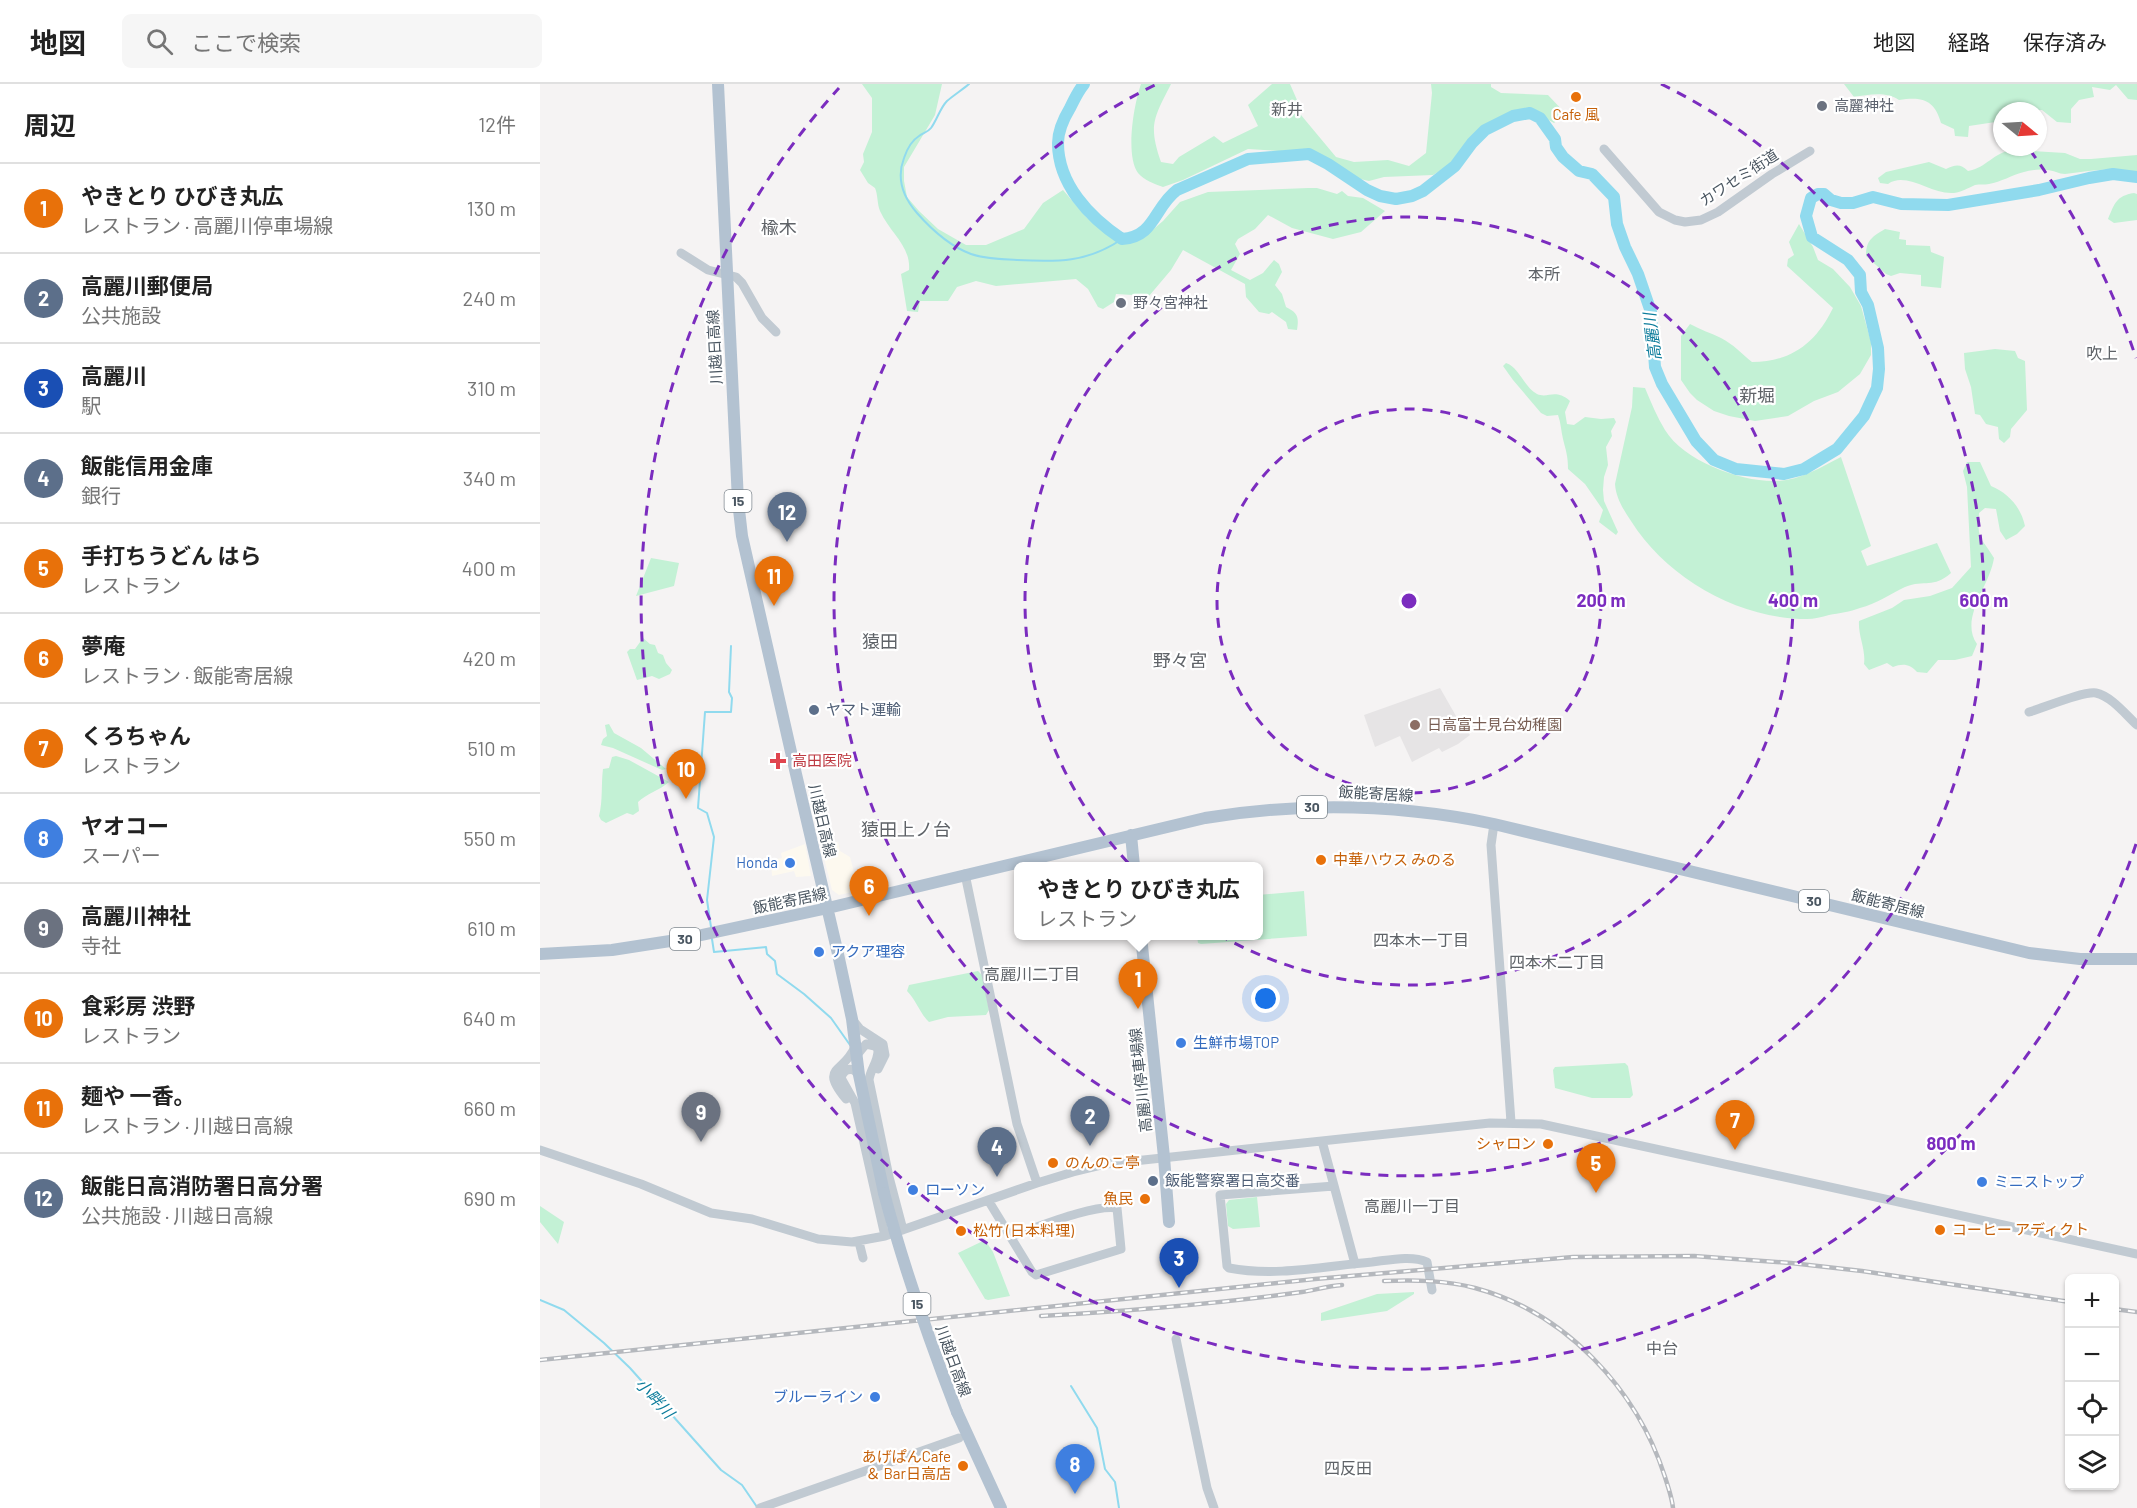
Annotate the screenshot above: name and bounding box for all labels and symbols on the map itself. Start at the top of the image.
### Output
marker: Cafe 風 [1569,90,1583,104]
place label: 高麗神社 [1834,96,1894,114]
district label: 新井 [1271,99,1303,118]
marker: 高麗神社 [1815,99,1829,113]
north arrow [1993,102,2047,156]
place label: Cafe 風 [1552,105,1600,123]
street label: カワセミ街道 [1696,145,1781,209]
district label: 楡木 [761,216,797,238]
district label: 本所 [1528,264,1560,283]
place label: 野々宮神社 [1133,293,1208,311]
marker: 野々宮神社 [1114,296,1128,310]
street label: 川越日高線 [703,309,725,385]
water label: 高麗川 [1639,310,1664,362]
district label: 吹上 [2086,343,2118,362]
district label: 新堀 [1739,384,1775,406]
road number: 15 [724,490,752,512]
pin: 12 [768,492,806,542]
pin: 11 [754,556,794,606]
text: 200 m [1576,589,1626,611]
text: 400 m [1768,589,1818,611]
text: 600 m [1960,589,2008,611]
centre of rings [1399,591,1419,611]
district label: 猿田 [862,630,898,652]
district label: 野々宮 [1153,649,1207,671]
place label: ヤマト運輸 [826,700,901,718]
marker: ヤマト運輸 [807,703,821,717]
place label: 日高富士見台幼稚園 [1427,715,1562,733]
marker: 日高富士見台幼稚園 [1408,718,1422,732]
pin: 10 [666,750,706,799]
place label: 高田医院 [792,751,852,769]
marker: 高田医院 [769,752,787,770]
street label: 川越日高線 [806,782,840,859]
street label: 飯能寄居線 [1338,782,1414,804]
road number: 30 [1297,796,1327,818]
district label: 猿田上ノ台 [861,818,951,840]
place label: 中華ハウス みのる [1333,850,1456,868]
place label: Honda [736,853,778,871]
marker: 中華ハウス みのる [1314,853,1328,867]
marker: Honda [783,856,797,870]
pin: 6 [850,866,888,916]
street label: 飯能寄居線 [751,883,828,917]
street label: 飯能寄居線 [1850,885,1927,921]
road number: 30 [1799,890,1829,912]
road number: 30 [670,928,700,950]
district label: 四本木一丁目 [1373,930,1469,949]
place label: アクア理容 [831,942,905,960]
marker: アクア理容 [812,945,826,959]
district label: 四本木二丁目 [1509,952,1605,971]
pin: 1 [1118,960,1158,1009]
district label: 高麗川二丁目 [984,964,1080,983]
your location [1251,984,1280,1013]
street label: 高麗川停車場線 [1126,1027,1154,1133]
place label: 生鮮市場TOP [1193,1033,1279,1051]
marker: 生鮮市場TOP [1174,1036,1188,1050]
pin: 9 [682,1092,720,1142]
pin: 2 [1070,1096,1110,1146]
pin: 7 [1716,1100,1754,1150]
pin: 4 [978,1128,1016,1177]
text: 800 m [1927,1132,1975,1154]
place label: シャロン [1476,1134,1536,1152]
marker: シャロン [1541,1137,1555,1151]
pin: 5 [1576,1144,1616,1193]
place label: のんのこ亭 [1065,1153,1140,1171]
marker: のんのこ亭 [1046,1156,1060,1170]
place label: 飯能警察署日高交番 [1165,1171,1300,1189]
place label: ミニストップ [1994,1172,2084,1190]
marker: 飯能警察署日高交番 [1146,1174,1160,1188]
marker: ミニストップ [1975,1175,1989,1189]
place label: ローソン [925,1180,985,1198]
marker: ローソン [906,1183,920,1197]
place label: 魚民 [1103,1189,1133,1207]
marker: 魚民 [1138,1192,1152,1206]
district label: 高麗川一丁目 [1364,1196,1460,1215]
place label: コーヒー アディクト [1952,1220,2089,1238]
place label: 松竹 (日本料理) [973,1221,1074,1239]
marker: コーヒー アディクト [1933,1223,1947,1237]
marker: 松竹 (日本料理) [954,1224,968,1238]
pin: 3 [1160,1238,1198,1288]
road number: 15 [904,1293,931,1315]
street label: 川越日高線 [933,1322,975,1399]
district label: 中台 [1646,1338,1678,1357]
water label: 小畔川 [632,1374,680,1423]
place label: ブルーライン [773,1387,863,1405]
marker: ブルーライン [868,1390,882,1404]
pin: 8 [1056,1444,1094,1494]
place label: あげぱんCafe ＆ Bar日高店 [862,1447,951,1482]
district label: 四反田 [1324,1458,1372,1477]
marker: あげぱんCafe ＆ Bar日高店 [956,1459,970,1473]

